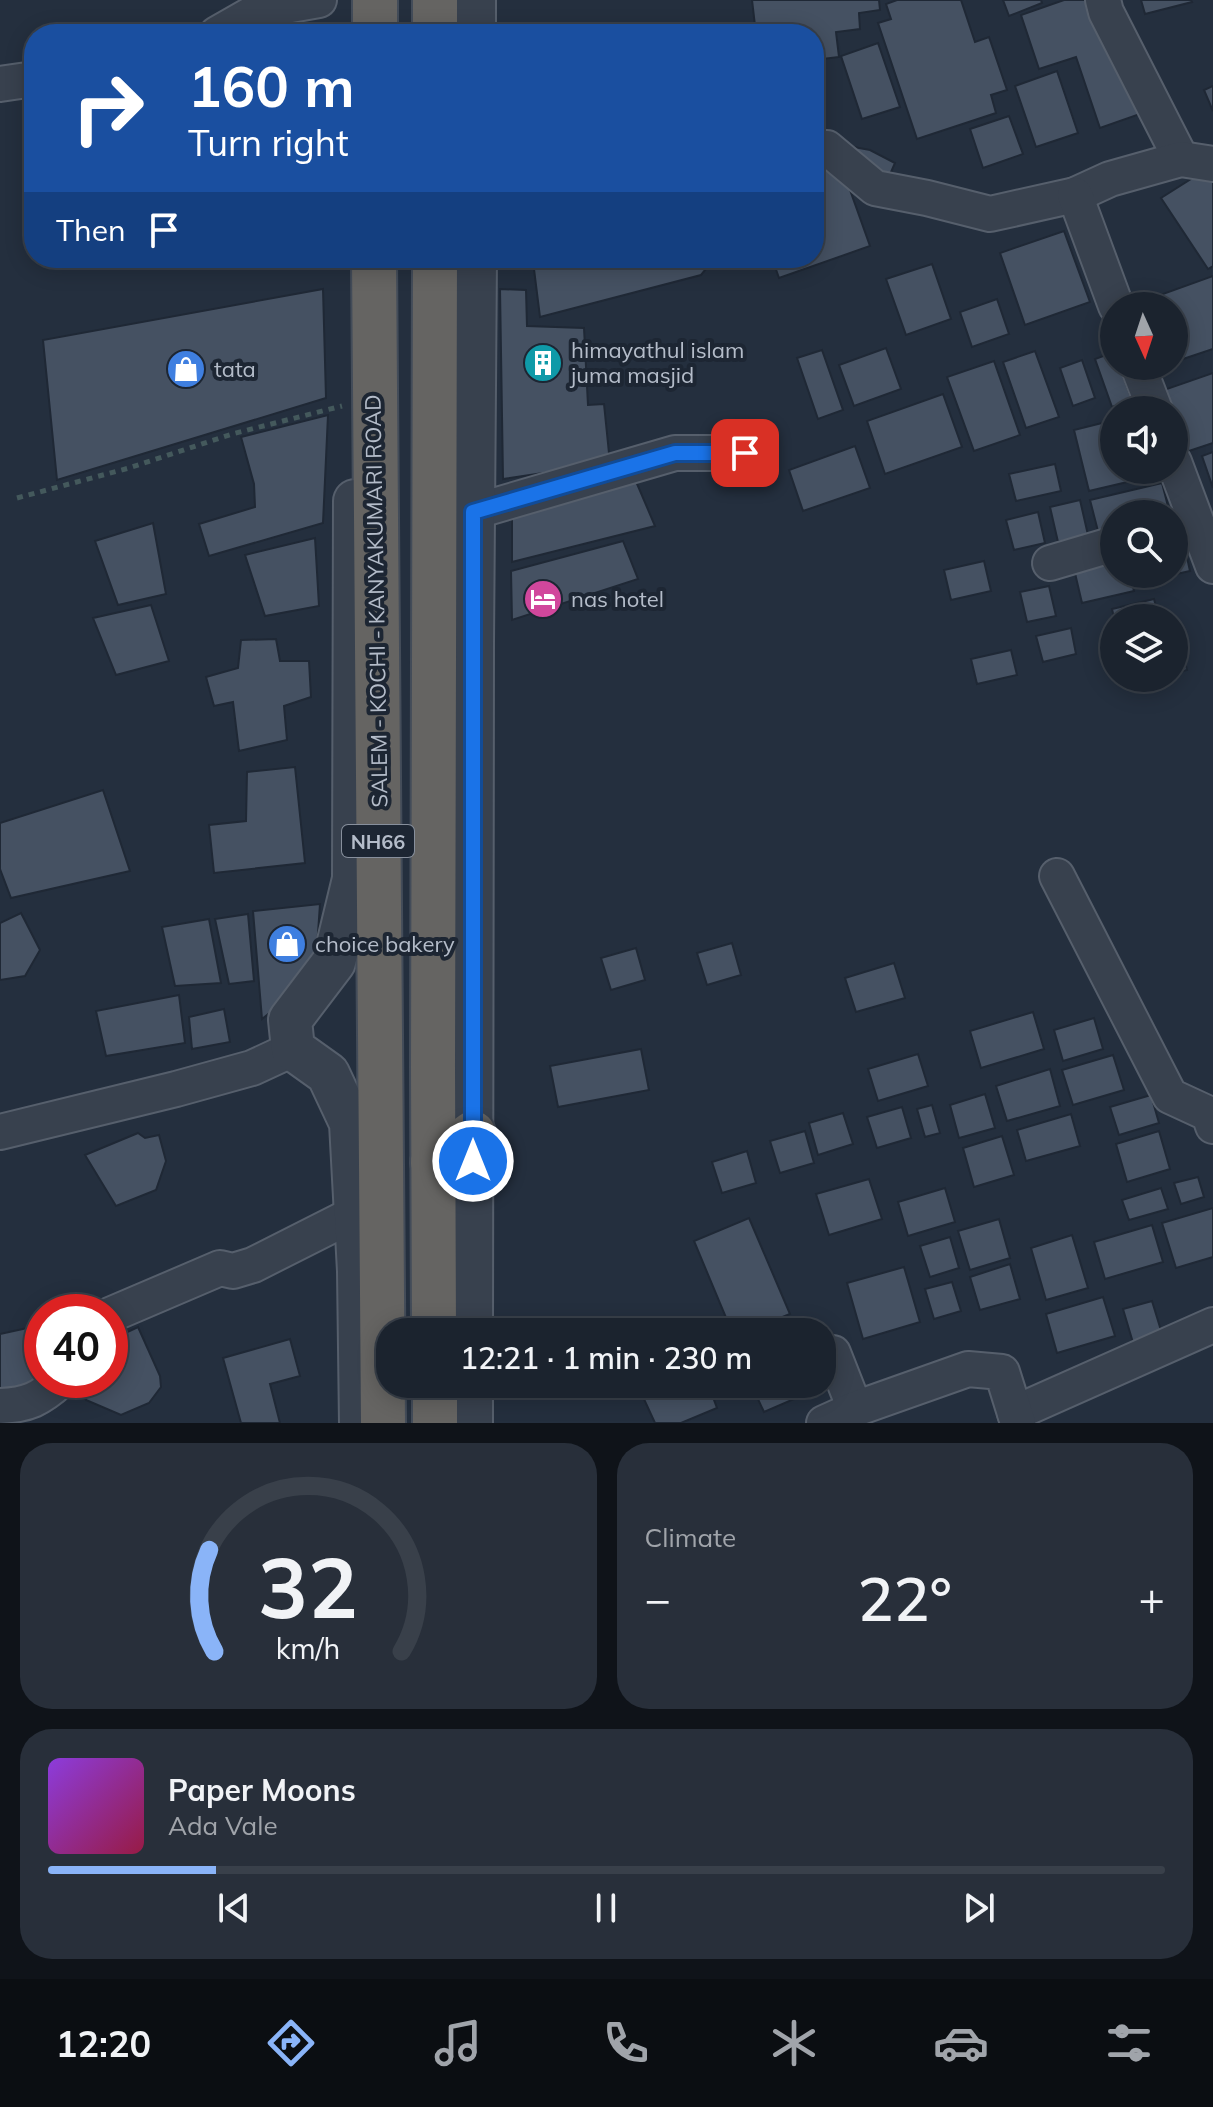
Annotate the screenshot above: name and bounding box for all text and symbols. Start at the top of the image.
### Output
text: 160 m [188,51,355,121]
icon: right [56,56,160,160]
text: Turn right [188,120,349,165]
icon: arrive [142,208,186,252]
text: Then [56,211,126,249]
north arrow [1100,292,1188,380]
map controls [1100,292,1188,692]
place label: himayathul islam juma masjid [569,336,744,389]
building icon: himayathul islam juma masjid [522,342,564,384]
shop icon: tata [165,348,207,390]
place label: tata [214,355,256,383]
street label: SALEM - KOCHI - KANYAKUMARI ROAD [358,394,394,808]
button: sound [1100,396,1188,484]
pin [711,419,779,487]
icon: arrive [723,431,767,475]
button: search [1100,500,1188,588]
hotel icon: nas hotel [522,578,564,620]
place label: nas hotel [571,585,664,613]
button: layers [1100,604,1188,692]
road number: NH66 [342,825,414,857]
shop icon: choice bakery [266,923,308,965]
place label: choice bakery [315,930,455,958]
position arrow [431,1119,515,1203]
speed limit sign: 40 [24,1294,128,1398]
text: 12:21 · 1 min · 230 m [460,1339,752,1377]
text: Climate [645,1521,736,1554]
text: 32 [258,1534,358,1639]
text: 22° [858,1561,952,1636]
text: − [645,1571,671,1626]
text: + [1139,1571,1165,1626]
text: km/h [276,1630,341,1666]
text: Paper Moons [168,1771,356,1809]
text: Ada Vale [168,1809,278,1842]
icon: previous [212,1886,256,1930]
icon: pause [584,1886,628,1930]
icon: next [957,1886,1001,1930]
icon: directions [263,2015,319,2071]
icon: music [430,2015,486,2071]
icon: phone [598,2015,654,2071]
icon: climate [766,2015,822,2071]
icon: car [933,2015,989,2071]
icon: filters [1101,2015,1157,2071]
text: 12:20 [56,2021,151,2066]

